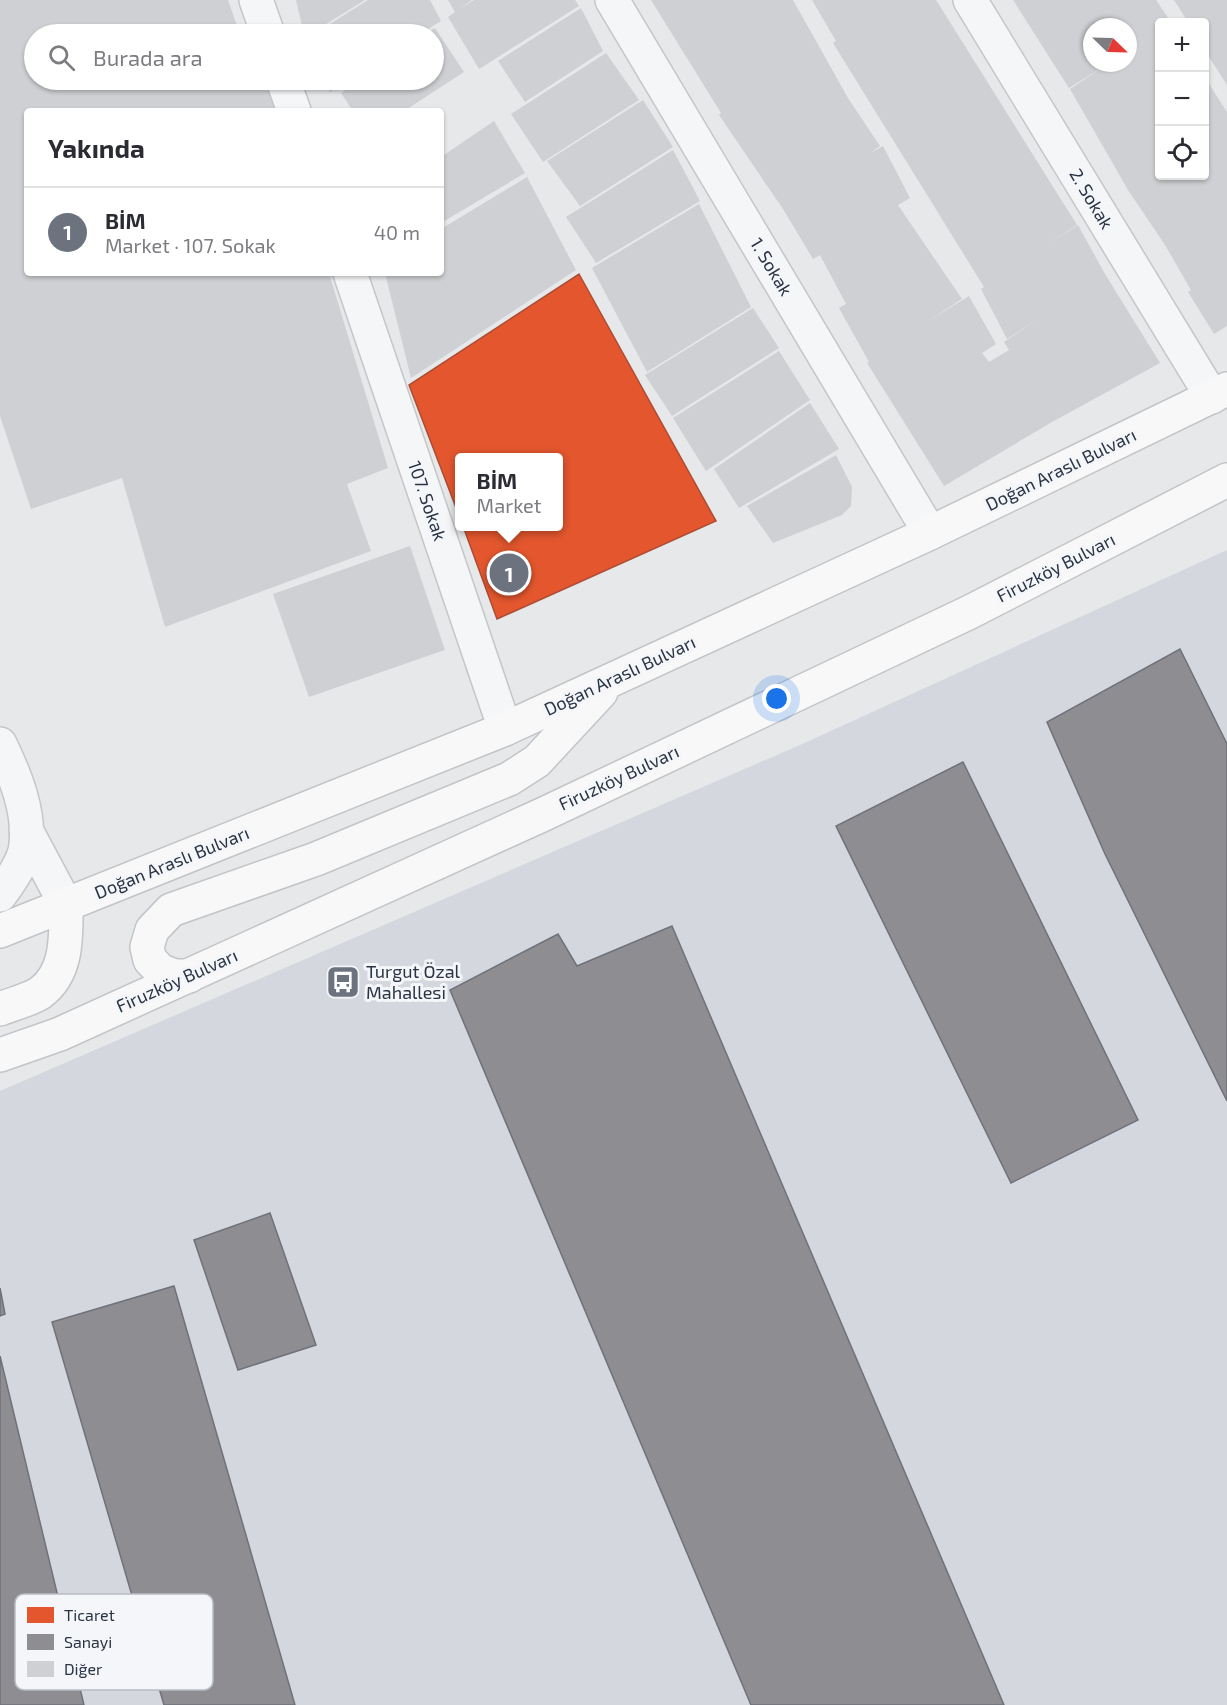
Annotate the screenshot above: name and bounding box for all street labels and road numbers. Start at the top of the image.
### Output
street label: 2. Sokak [1065,164,1118,233]
street label: 1. Sokak [746,233,798,300]
street label: Doğan Araslı Bulvarı [982,423,1139,515]
street label: 107. Sokak [404,458,452,544]
street label: Firuzköy Bulvarı [992,528,1119,607]
street label: Doğan Araslı Bulvarı [540,630,699,720]
street label: Firuzköy Bulvarı [555,740,682,815]
street label: Doğan Araslı Bulvarı [91,821,252,903]
street label: Firuzköy Bulvarı [113,944,241,1017]

